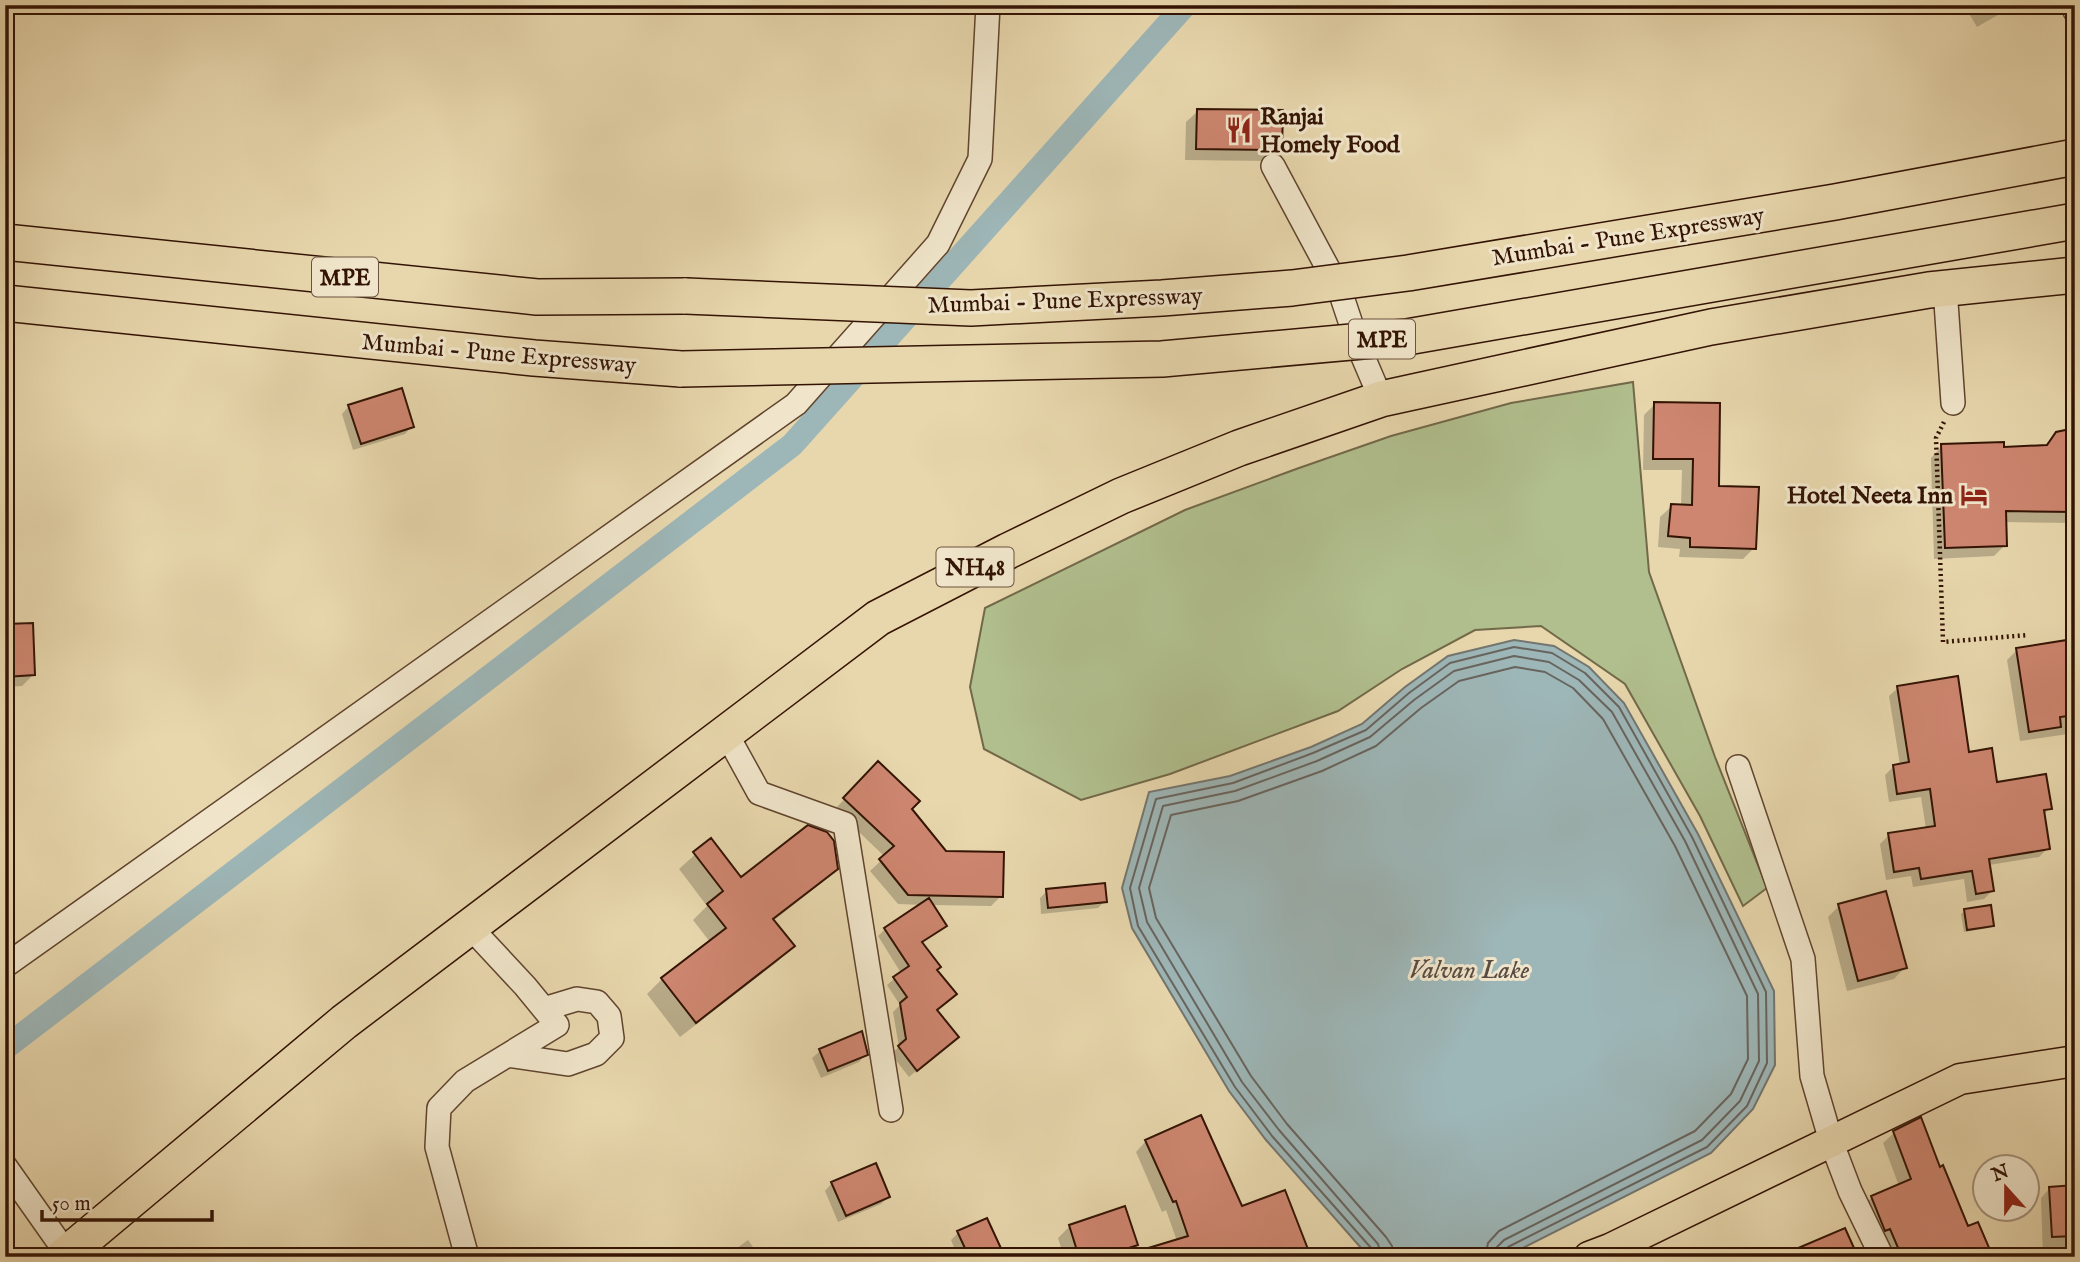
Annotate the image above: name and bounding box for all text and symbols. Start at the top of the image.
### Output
place label: Ranjai Homely Food [1260,102,1401,161]
restaurant icon: Ranjai Homely Food [1224,115,1254,145]
street label: Mumbai - Pune Expressway [1490,201,1767,274]
road number: MPE [312,258,378,296]
street label: Mumbai - Pune Expressway [927,281,1203,322]
road number: MPE [1349,320,1415,358]
street label: Mumbai - Pune Expressway [360,327,638,382]
hotel icon: Hotel Neeta Inn [1959,480,1989,510]
place label: Hotel Neeta Inn [1787,481,1953,512]
road number: NH48 [936,548,1014,586]
water label: Valvan Lake [1409,954,1530,987]
north arrow [1972,1154,2042,1224]
text: N [1988,1160,2013,1189]
scale bar [42,1178,212,1222]
text: 50 m [52,1191,91,1218]

